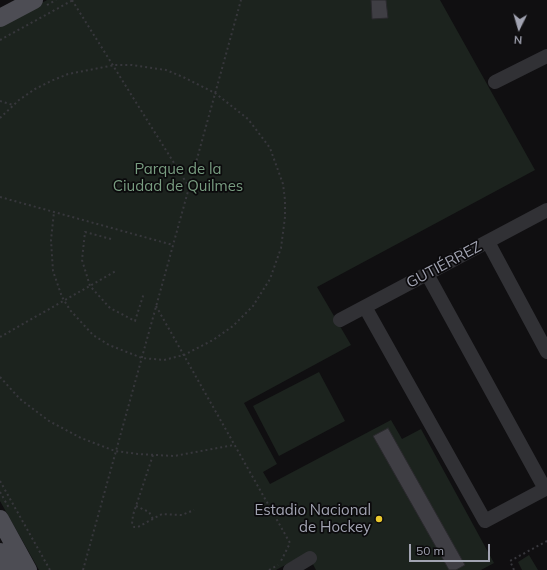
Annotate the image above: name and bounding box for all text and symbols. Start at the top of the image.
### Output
north arrow [499,8,539,48]
text: N [513,33,523,47]
park label: Parque de la Ciudad de Quilmes [113,160,243,195]
street label: GUTIÉRREZ [403,238,485,292]
place label: Estadio Nacional de Hockey [255,501,371,536]
marker: Estadio Nacional de Hockey [374,514,384,524]
scale bar [411,536,492,562]
text: 50 m [416,543,444,558]

